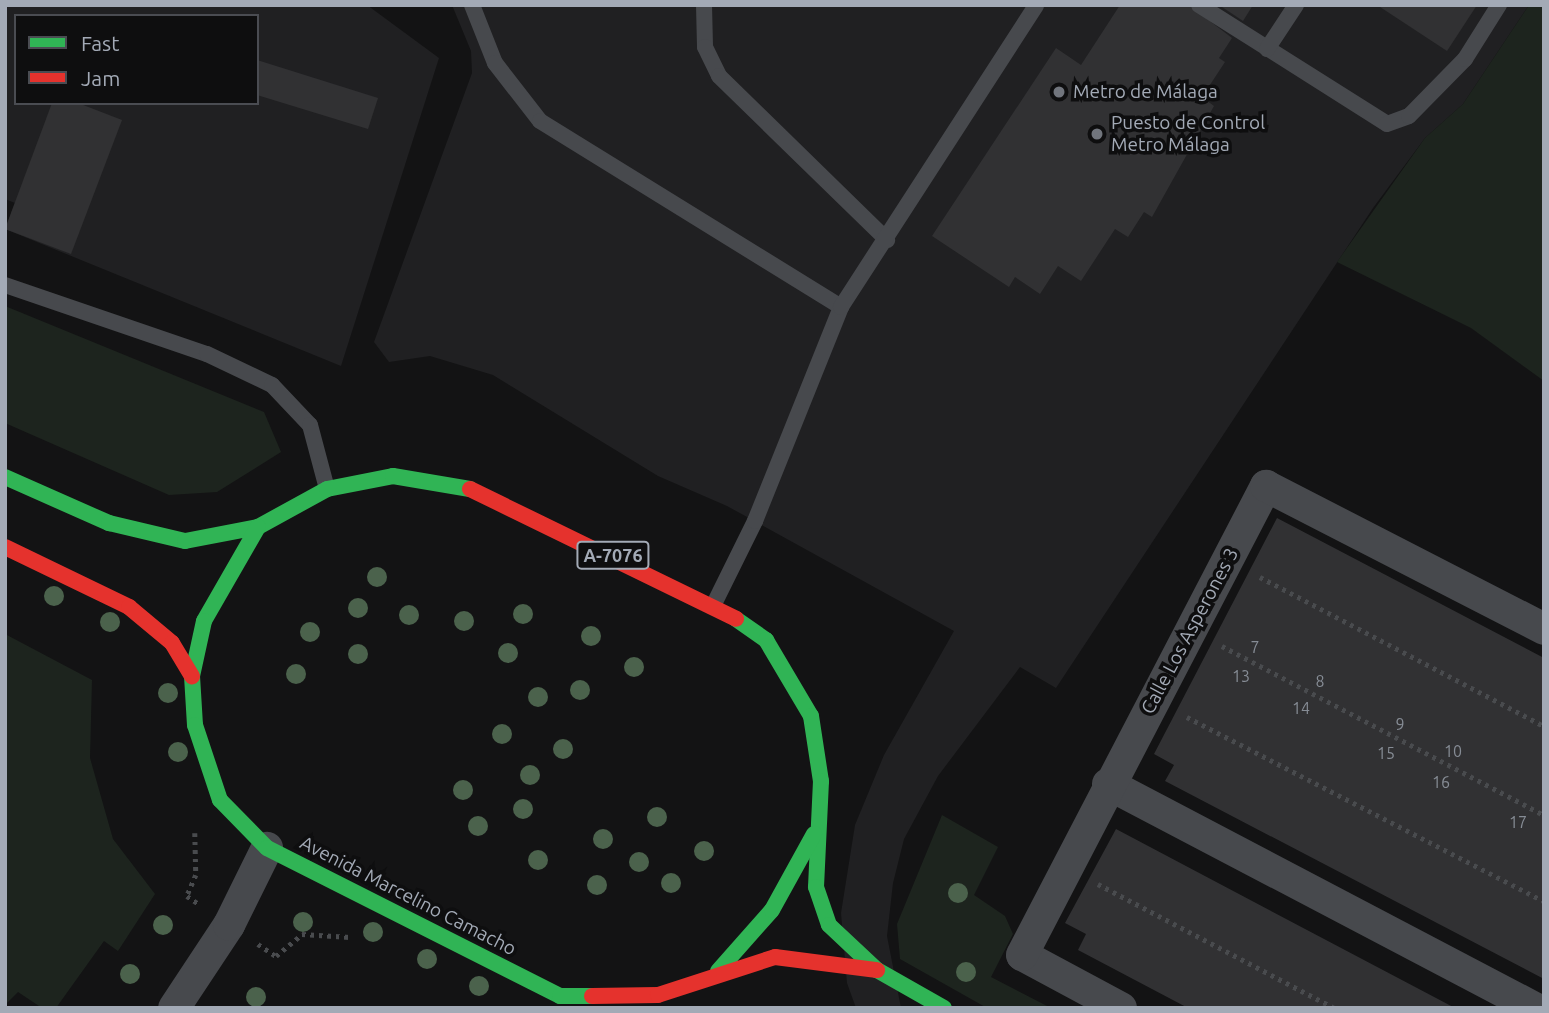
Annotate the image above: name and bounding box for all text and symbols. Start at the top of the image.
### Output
legend [14,14,259,105]
text: Fast [81,31,119,55]
text: Jam [81,66,120,90]
place label: Metro de Málaga [1073,81,1218,103]
marker: Metro de Málaga [1051,84,1067,100]
place label: Puesto de Control Metro Málaga [1111,112,1265,156]
marker: Puesto de Control Metro Málaga [1089,126,1105,142]
road number: A-7076 [576,540,650,570]
street label: Calle Los Asperones 3 [1137,544,1243,718]
house number: 7 [1250,637,1260,657]
house number: 13 [1232,666,1250,686]
house number: 8 [1315,671,1325,691]
house number: 14 [1292,698,1310,718]
house number: 9 [1395,714,1405,734]
house number: 10 [1444,741,1462,761]
house number: 15 [1377,743,1395,763]
house number: 16 [1432,772,1450,792]
house number: 17 [1509,812,1527,832]
street label: Avenida Marcelino Camacho [296,831,520,961]

